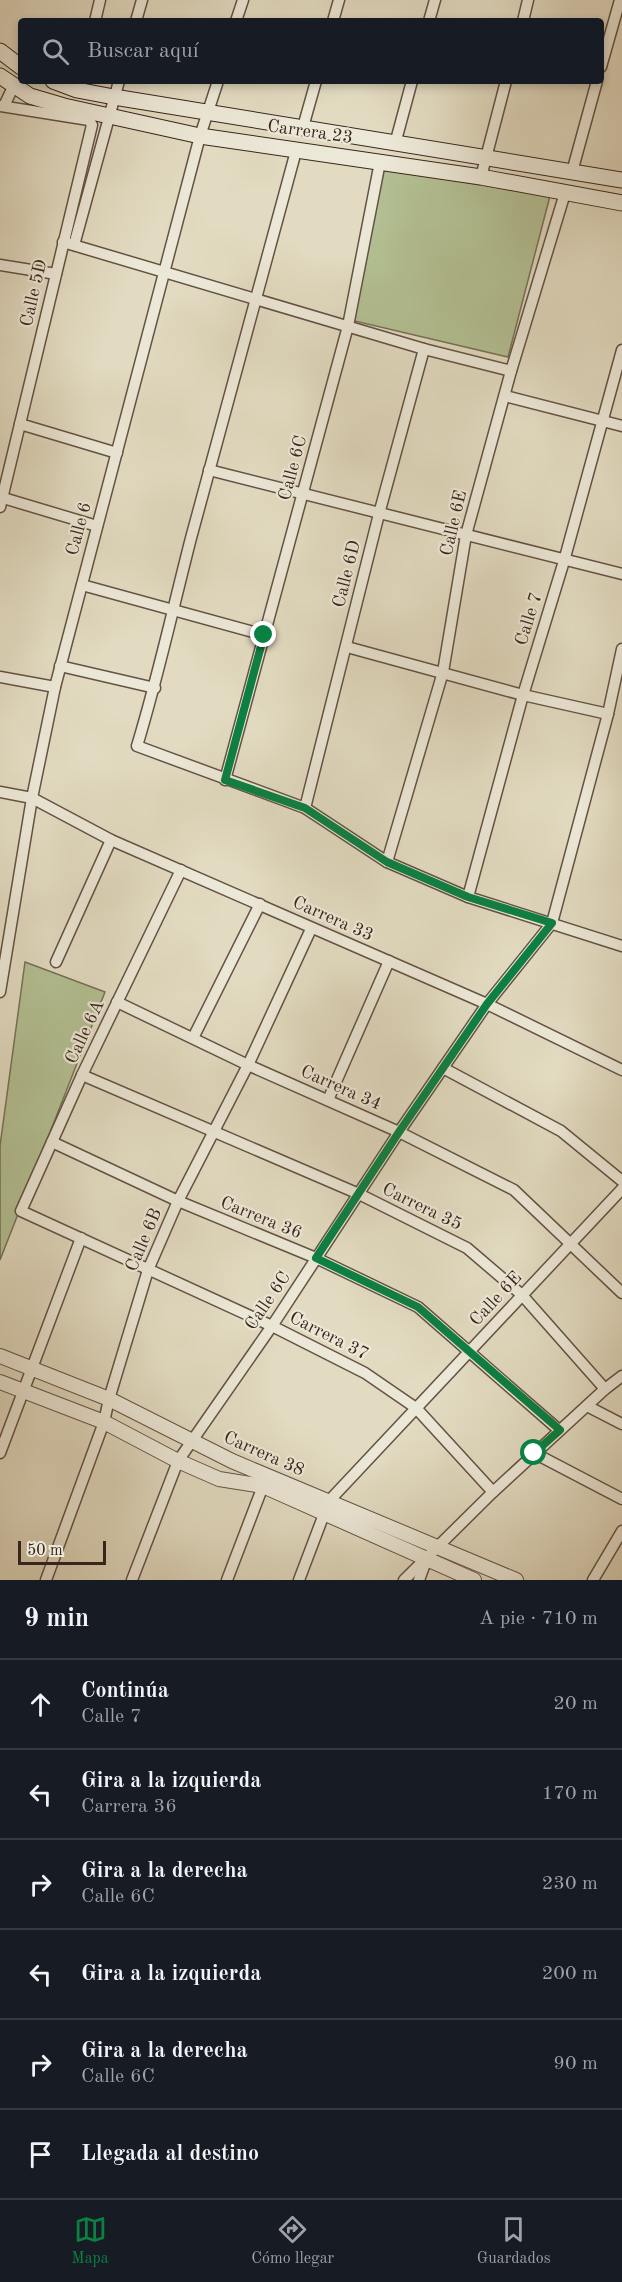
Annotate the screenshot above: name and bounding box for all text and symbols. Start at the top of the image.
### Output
search box [18,18,604,84]
icon: search [39,35,72,68]
text: Buscar aquí [87,40,199,62]
street label: Carrera 23 [266,117,354,147]
street label: Calle 5D [18,258,50,328]
street label: Calle 6C [276,434,310,502]
street label: Calle 6E [438,488,470,558]
street label: Calle 6 [63,500,95,558]
street label: Calle 6D [330,539,364,609]
street label: Calle 7 [512,590,546,648]
route end [250,621,276,647]
street label: Carrera 33 [290,893,376,945]
street label: Calle 6A [62,997,108,1067]
street label: Carrera 34 [298,1062,384,1114]
street label: Carrera 35 [379,1180,465,1234]
street label: Carrera 36 [218,1194,304,1242]
street label: Calle 6B [123,1206,165,1274]
street label: Calle 6C [242,1268,294,1334]
street label: Calle 6E [467,1268,525,1330]
street label: Carrera 37 [287,1308,371,1364]
street label: Carrera 38 [221,1428,307,1480]
route start [520,1439,546,1465]
scale bar [18,1538,106,1566]
text: 50 m [27,1543,63,1559]
text: 9 min [24,1606,89,1632]
text: A pie · 710 m [479,1609,598,1629]
text: Continúa [81,1680,169,1702]
icon: ahead [24,1688,57,1721]
text: 20 m [553,1694,598,1714]
text: Calle 7 [81,1707,141,1727]
text: Gira a la izquierda [81,1770,261,1792]
icon: left [24,1778,57,1811]
text: 170 m [542,1784,598,1804]
text: Carrera 36 [81,1797,177,1817]
text: Gira a la derecha [81,1860,248,1882]
icon: right [24,1868,57,1901]
text: 230 m [542,1874,598,1894]
text: Calle 6C [81,1887,155,1907]
icon: left [24,1958,57,1991]
text: Gira a la izquierda [81,1963,261,1985]
text: 200 m [542,1964,598,1984]
text: Gira a la derecha [81,2040,248,2062]
icon: right [24,2048,57,2081]
text: 90 m [553,2054,598,2074]
text: Calle 6C [81,2067,155,2087]
icon: arrive [24,2138,57,2171]
text: Llegada al destino [81,2143,259,2165]
tab: Mapa [71,2213,109,2269]
tab: Cómo llegar [251,2213,334,2269]
tab: Guardados [477,2213,551,2269]

